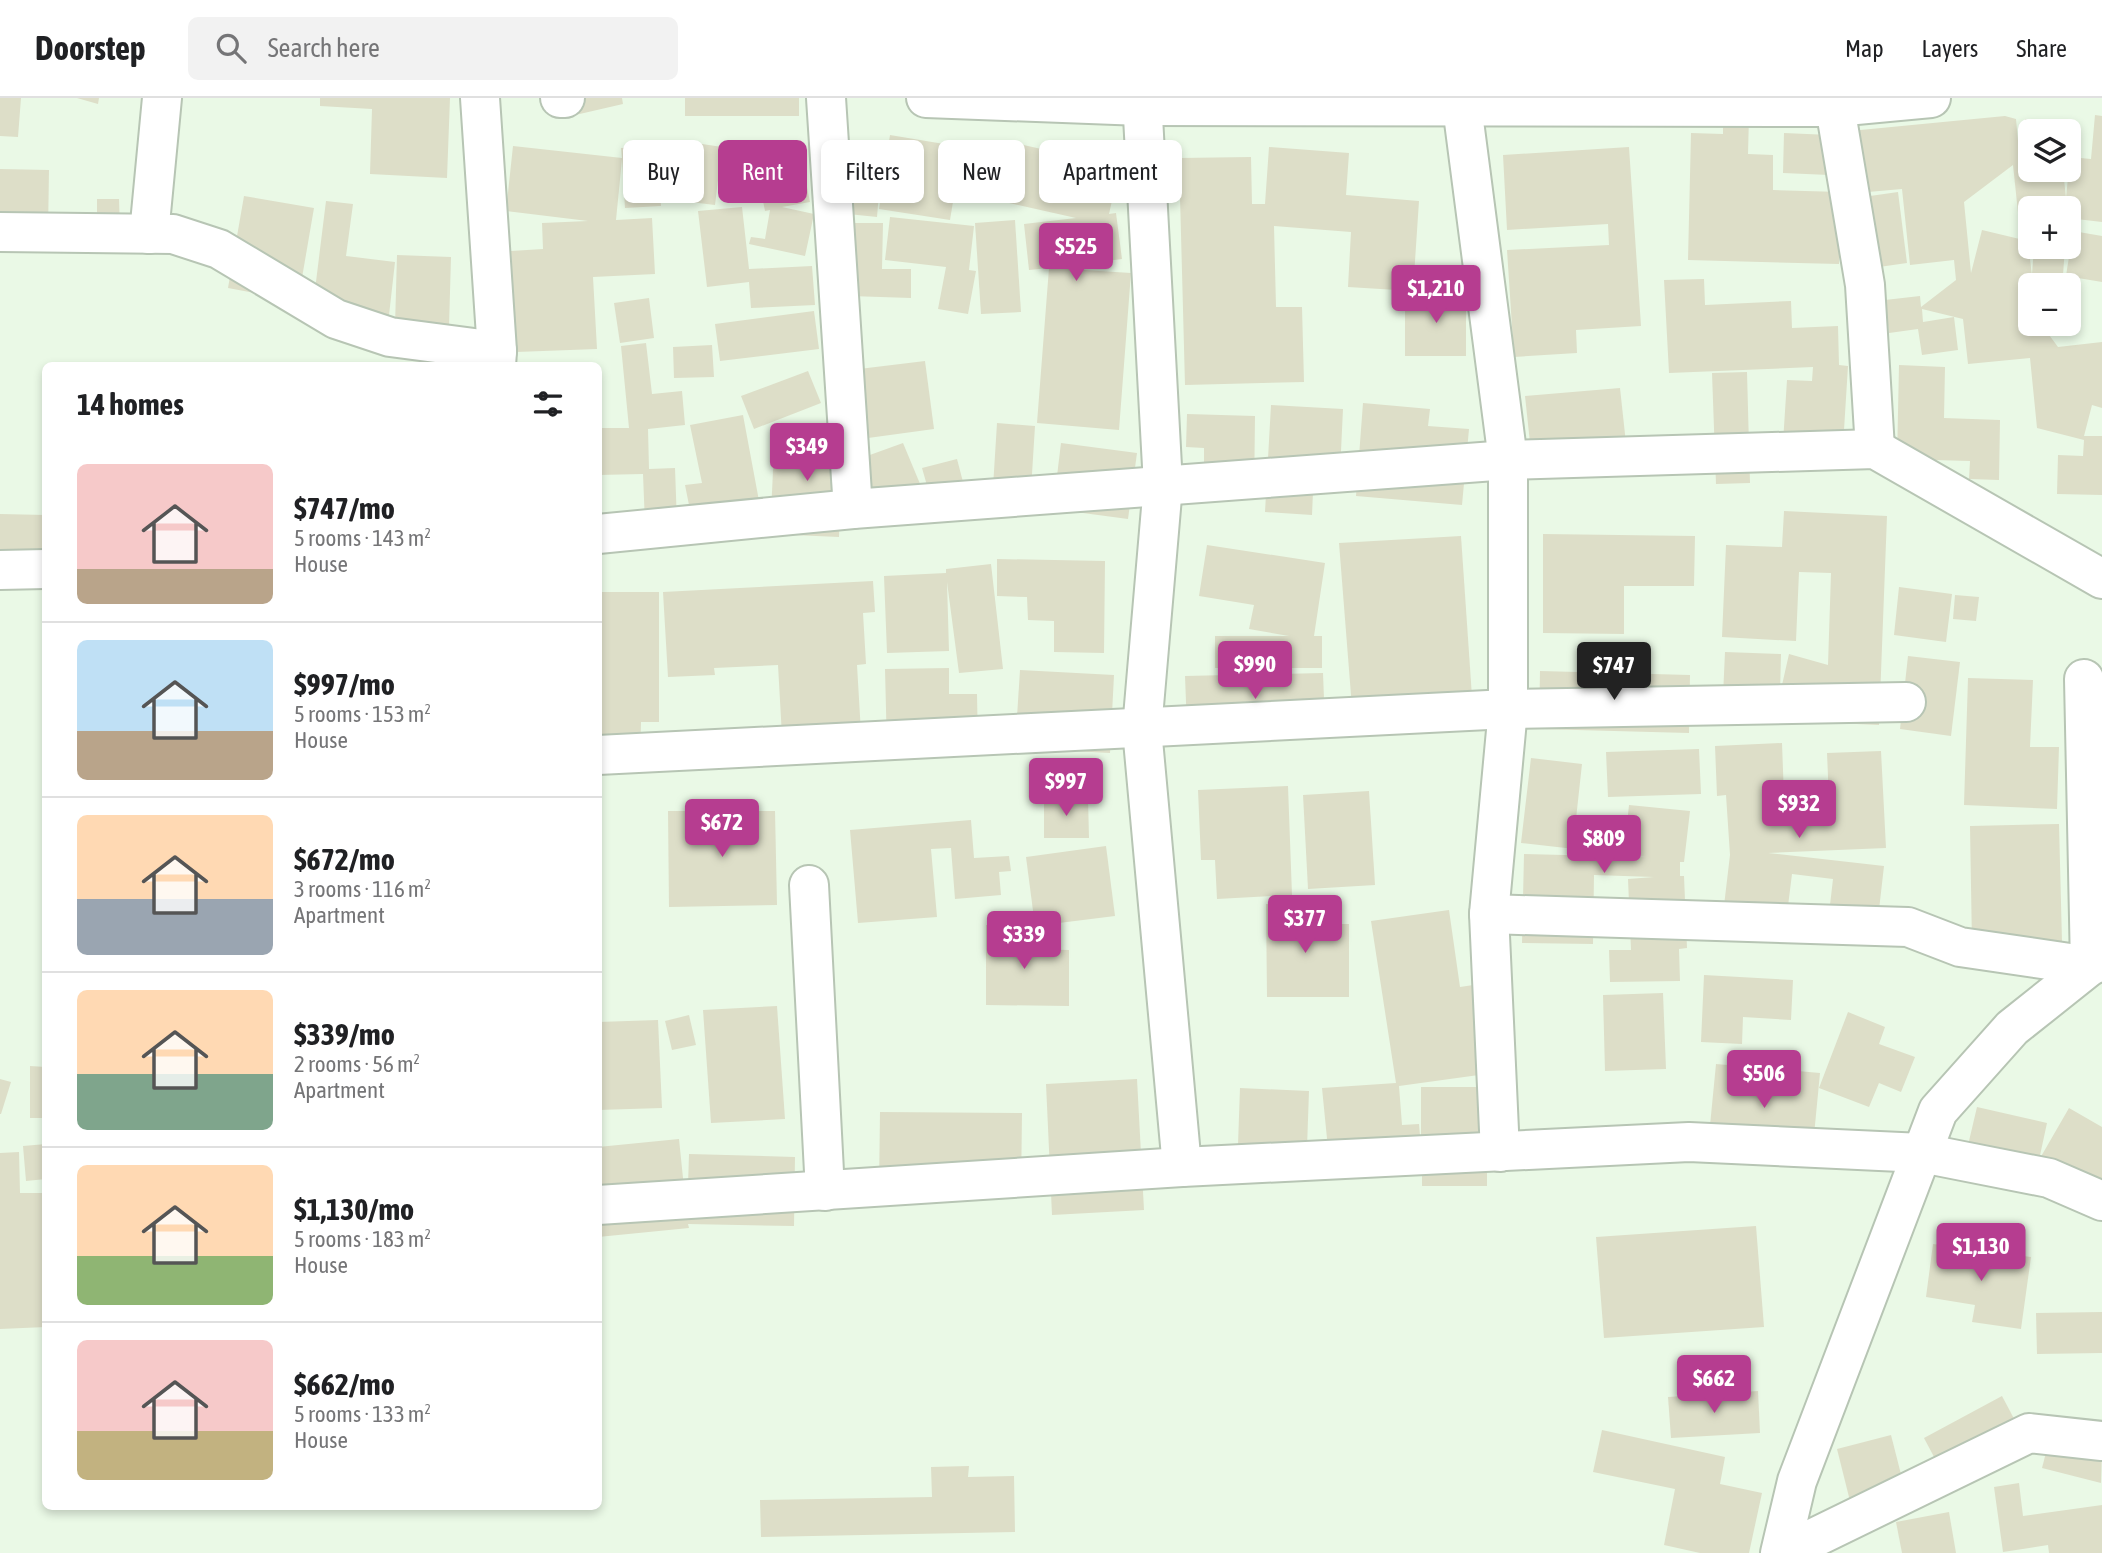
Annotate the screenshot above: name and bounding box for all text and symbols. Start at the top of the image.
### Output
search box [188,17,678,80]
text: Doorstep [35,29,146,67]
icon: search [212,29,250,67]
text: Search here [268,33,380,63]
text: Map [1845,35,1884,62]
text: Layers [1922,35,1978,62]
text: Share [2016,35,2067,62]
map controls [2018,119,2081,336]
button: layers [2018,119,2081,182]
chip: Buy [623,140,704,203]
chip: Rent [718,140,807,203]
chip: Filters [821,140,924,203]
chip: New [938,140,1025,203]
chip: Apartment [1039,140,1182,203]
button: + [2018,196,2081,259]
pin: $525 [1035,223,1117,283]
text: $525 [1055,233,1097,259]
pin: $1,210 [1379,266,1493,325]
button: − [2018,273,2081,336]
text: $1,210 [1408,275,1465,301]
icon: filters [529,385,567,423]
text: 14 homes [77,387,184,421]
pin: $349 [766,424,848,483]
text: $349 [786,433,828,459]
text: $747/mo [294,491,395,525]
icon: home [133,492,217,576]
text: 5 rooms · 143 m² [294,525,431,551]
text: House [294,551,348,577]
pin: $990 [1214,642,1296,701]
pin: $747 [1573,642,1655,702]
text: $990 [1234,651,1276,677]
text: $747 [1593,652,1635,678]
text: $997/mo [294,667,395,701]
icon: home [133,668,217,752]
text: 5 rooms · 153 m² [294,701,431,727]
text: House [294,727,348,753]
pin: $997 [1025,758,1107,818]
text: $997 [1045,768,1087,794]
pin: $932 [1758,780,1840,840]
text: $932 [1778,790,1820,816]
pin: $672 [681,800,763,859]
text: $672 [701,809,743,835]
pin: $809 [1563,816,1645,875]
text: $809 [1583,825,1625,851]
text: $672/mo [294,842,395,876]
icon: home [133,843,217,927]
text: 3 rooms · 116 m² [294,876,431,902]
pin: $377 [1264,896,1346,955]
text: Apartment [294,902,385,928]
text: $377 [1284,905,1326,931]
pin: $339 [983,912,1065,971]
text: $339 [1003,921,1045,947]
text: $339/mo [294,1017,395,1051]
icon: home [133,1018,217,1102]
text: 2 rooms · 56 m² [294,1051,420,1077]
pin: $506 [1723,1051,1805,1110]
text: $506 [1743,1060,1785,1086]
text: Apartment [294,1077,385,1103]
text: $1,130/mo [294,1192,414,1226]
icon: home [133,1193,217,1277]
pin: $1,130 [1924,1224,2038,1283]
text: 5 rooms · 183 m² [294,1226,431,1252]
text: $1,130 [1953,1233,2010,1259]
text: House [294,1252,348,1278]
pin: $662 [1673,1356,1755,1415]
text: $662 [1693,1365,1735,1391]
text: $662/mo [294,1367,395,1401]
icon: home [133,1368,217,1452]
text: 5 rooms · 133 m² [294,1401,431,1427]
text: House [294,1427,348,1453]

